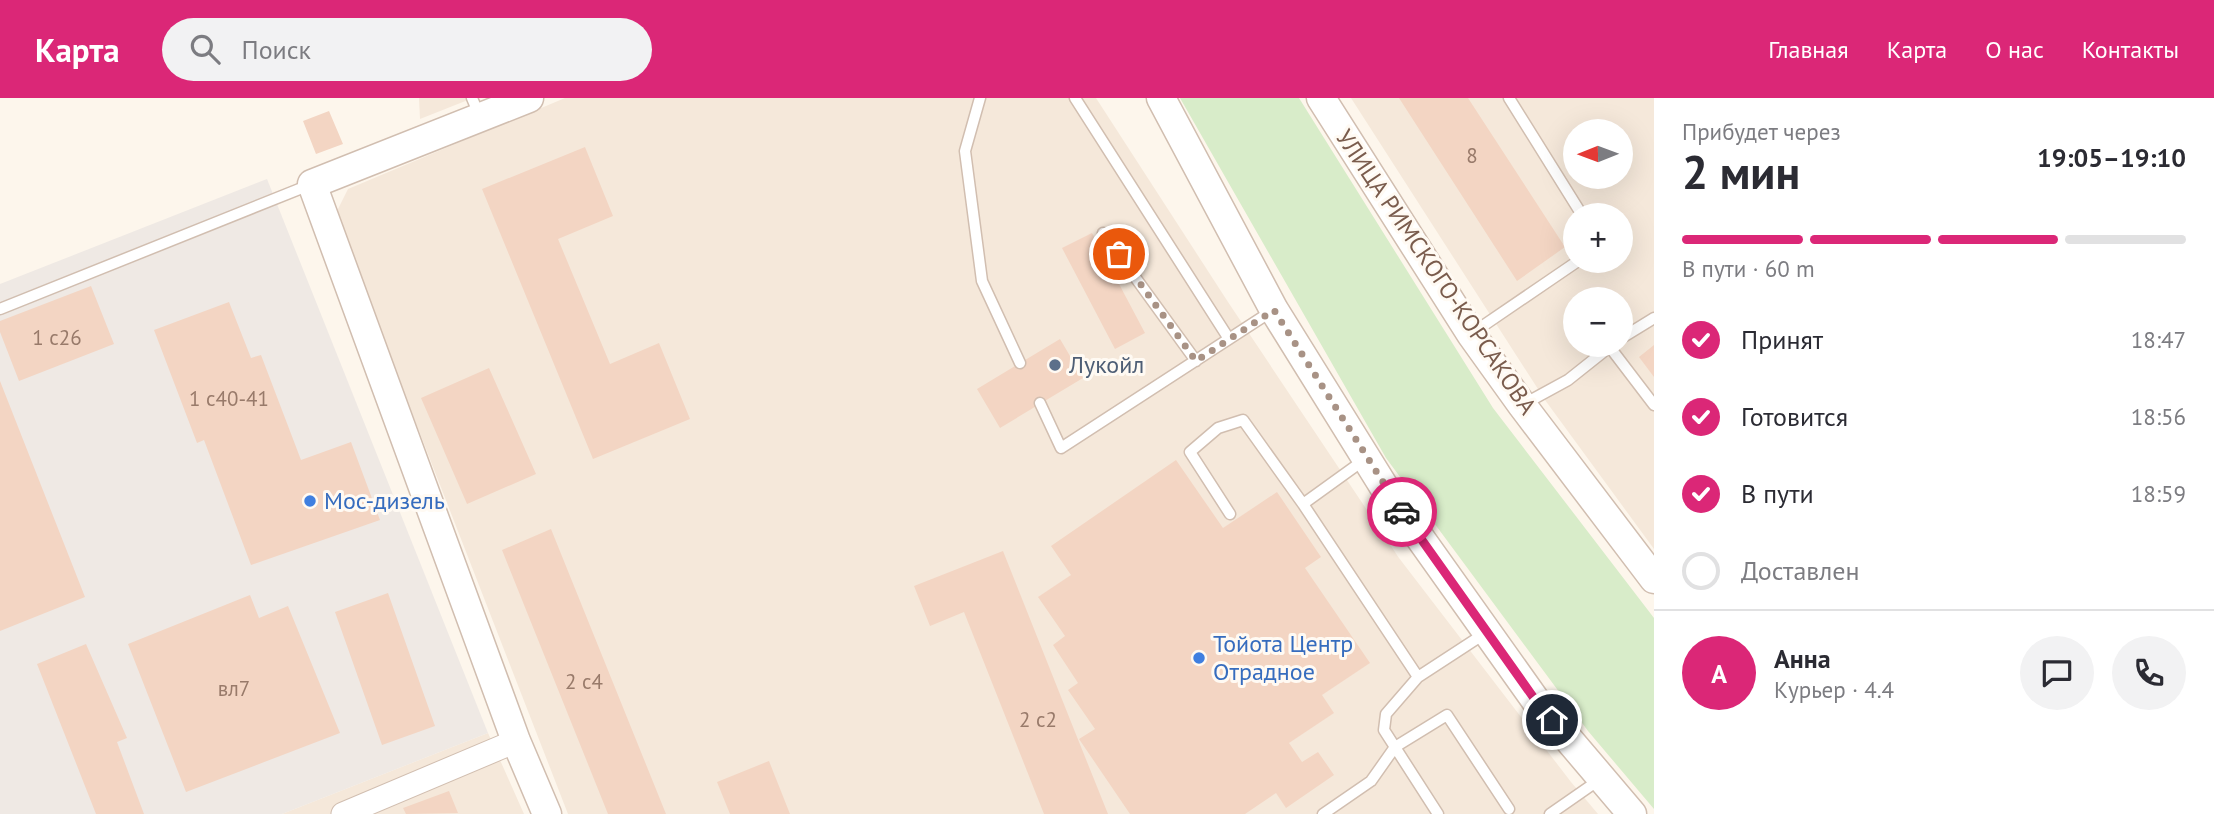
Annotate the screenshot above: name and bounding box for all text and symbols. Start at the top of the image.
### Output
search box [162,18,652,81]
text: Карта [35,28,120,71]
icon: search [186,30,224,68]
text: Поиск [242,33,311,66]
text: Главная [1768,34,1849,65]
text: Карта [1887,34,1947,65]
text: О нас [1985,34,2044,65]
text: Контакты [2082,34,2179,65]
text: Прибудет через [1682,117,1841,146]
north arrow [1563,119,1633,189]
map controls [1563,119,1633,357]
street label: УЛИЦА РИМСКОГО-КОРСАКОВА [1329,123,1544,420]
text: 19:05–19:10 [2037,141,2186,174]
house number: 8 [1466,142,1478,169]
text: 2 мин [1682,142,1800,202]
button: + [1563,203,1633,273]
pin [1089,224,1149,284]
icon: bag [1100,235,1138,273]
text: В пути · 60 m [1682,254,1815,283]
button: − [1563,287,1633,357]
icon: check [1682,321,1720,359]
text: Принят [1741,323,1823,356]
house number: 1 с26 [32,324,82,351]
text: 18:47 [2131,325,2186,354]
place label: Лукойл [1068,349,1144,380]
marker: Лукойл [1047,357,1063,373]
house number: 1 с40-41 [189,385,269,412]
icon: check [1682,398,1720,436]
text: Готовится [1741,400,1848,433]
text: 18:56 [2131,402,2186,431]
icon: check [1682,475,1720,513]
courier [1367,477,1437,547]
text: В пути [1741,477,1814,510]
text: 18:59 [2131,479,2186,508]
place label: Мос-дизель [324,485,445,516]
marker: Мос-дизель [302,493,318,509]
icon: car [1383,493,1421,531]
text: Доставлен [1741,554,1860,587]
place label: Тойота Центр Отрадное [1213,628,1353,687]
button: chat [2020,636,2094,710]
button: phone [2112,636,2186,710]
text: Анна [1774,642,1831,675]
marker: Тойота Центр Отрадное [1191,650,1207,666]
text: А [1711,657,1727,690]
house number: 2 c4 [565,668,603,695]
house number: вл7 [218,675,250,702]
text: Курьер · 4.4 [1774,675,1894,704]
pin [1522,690,1582,750]
icon: home [1533,701,1571,739]
house number: 2 с2 [1019,706,1057,733]

